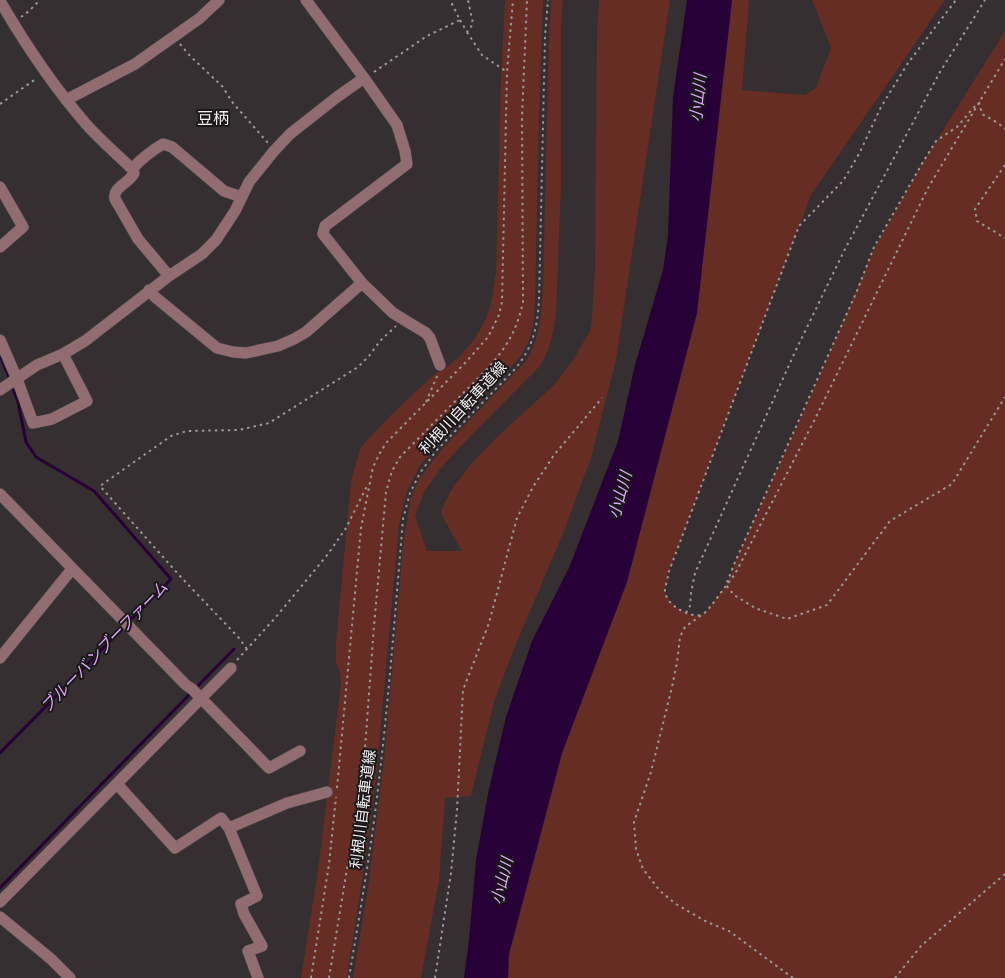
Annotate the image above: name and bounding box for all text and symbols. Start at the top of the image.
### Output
water label: 小山川 [686,71,710,123]
district label: 豆柄 [197,109,229,128]
street label: 利根川自転車道線 [415,358,511,458]
water label: 小山川 [605,467,636,521]
water label: ブルーバンブーファーム [36,578,172,716]
street label: 利根川自転車道線 [347,748,379,870]
water label: 小山川 [487,854,517,907]

